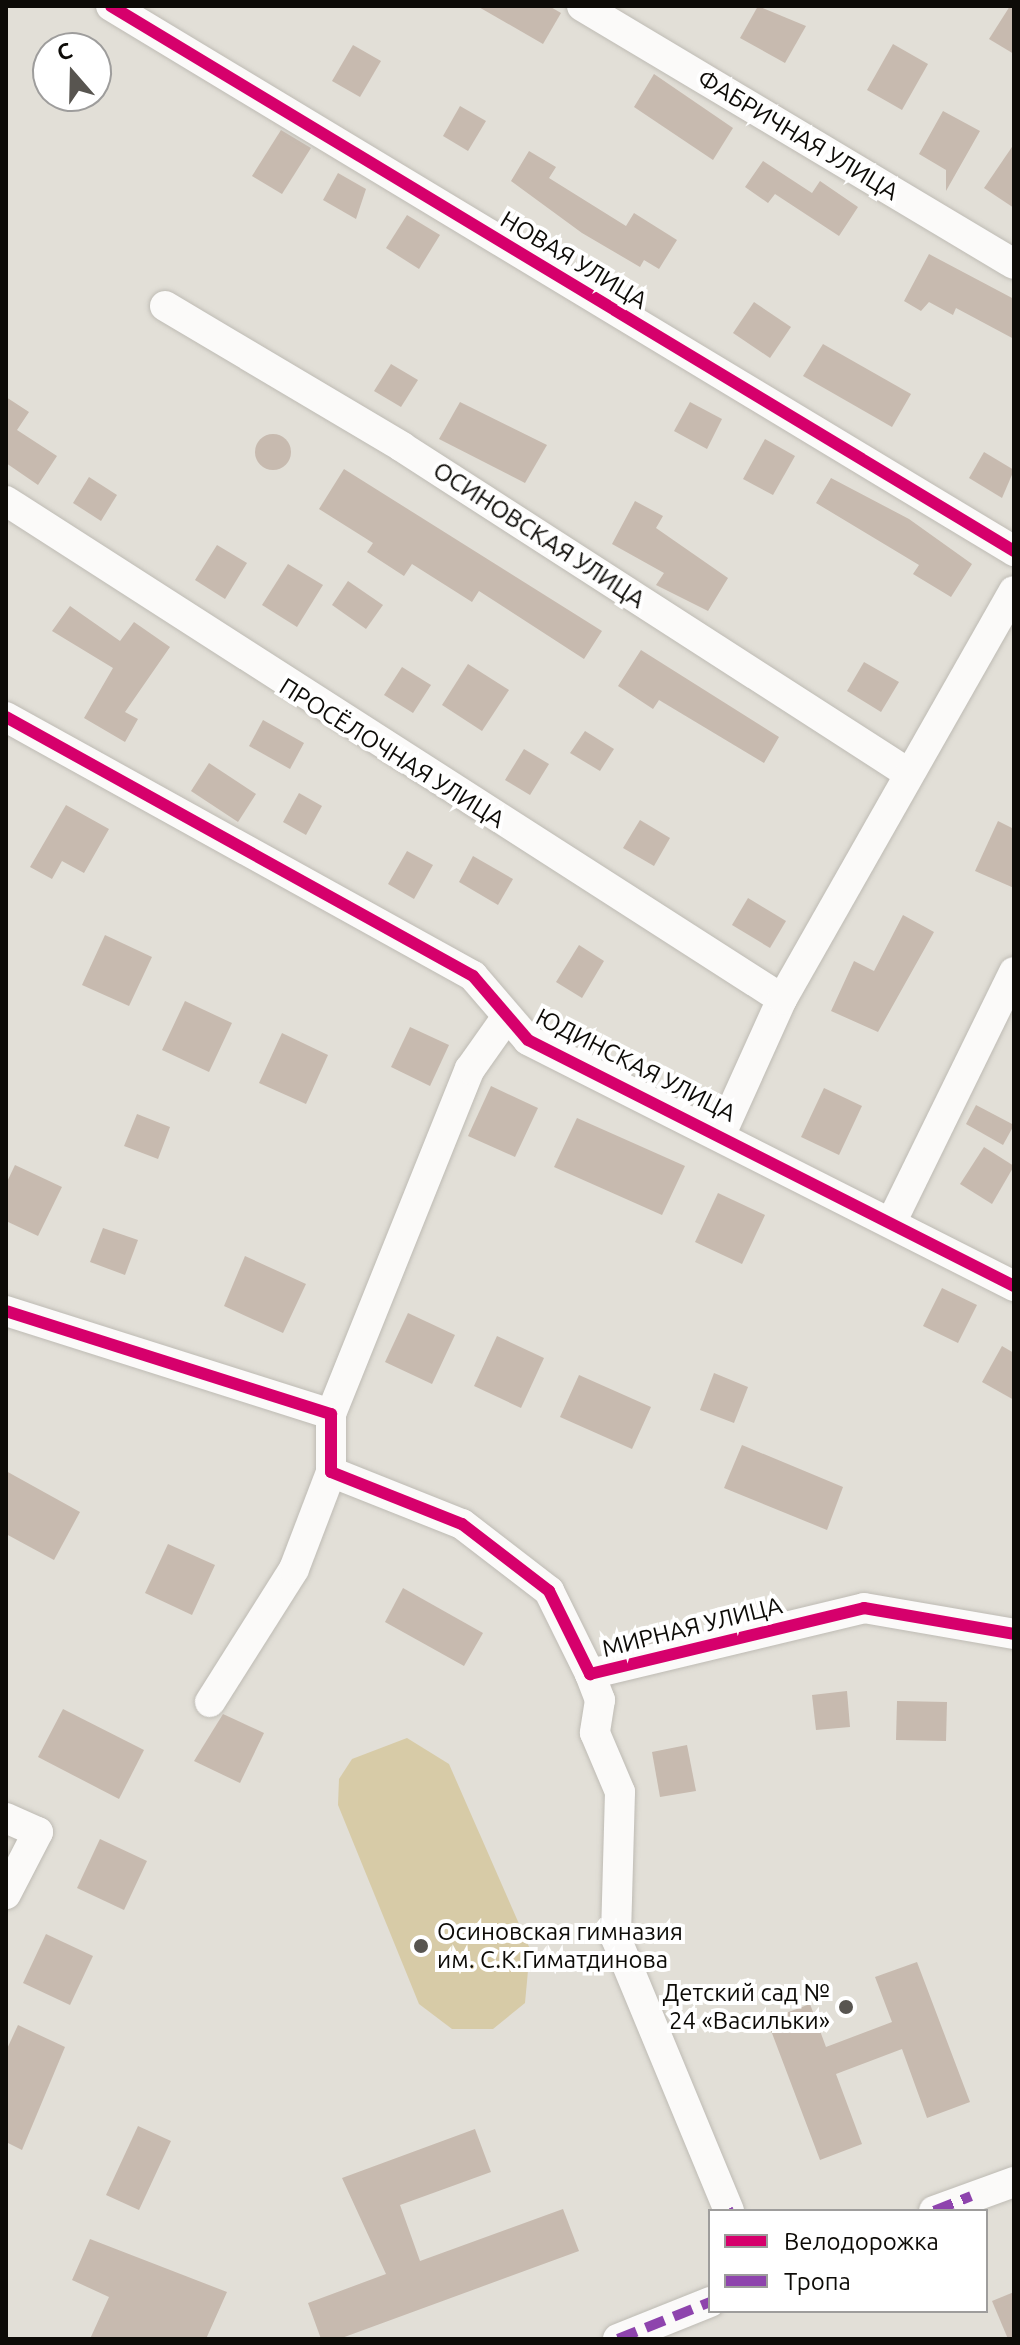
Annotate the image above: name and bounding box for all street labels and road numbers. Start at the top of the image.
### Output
street label: ФАБРИЧНАЯ УЛИЦА [692,64,904,206]
street label: НОВАЯ УЛИЦА [495,205,653,315]
street label: ОСИНОВСКАЯ УЛИЦА [428,456,650,614]
street label: ПРОСЁЛОЧНАЯ УЛИЦА [274,672,510,834]
street label: ЮДИНСКАЯ УЛИЦА [531,1002,741,1128]
street label: МИРНАЯ УЛИЦА [599,1591,785,1663]

